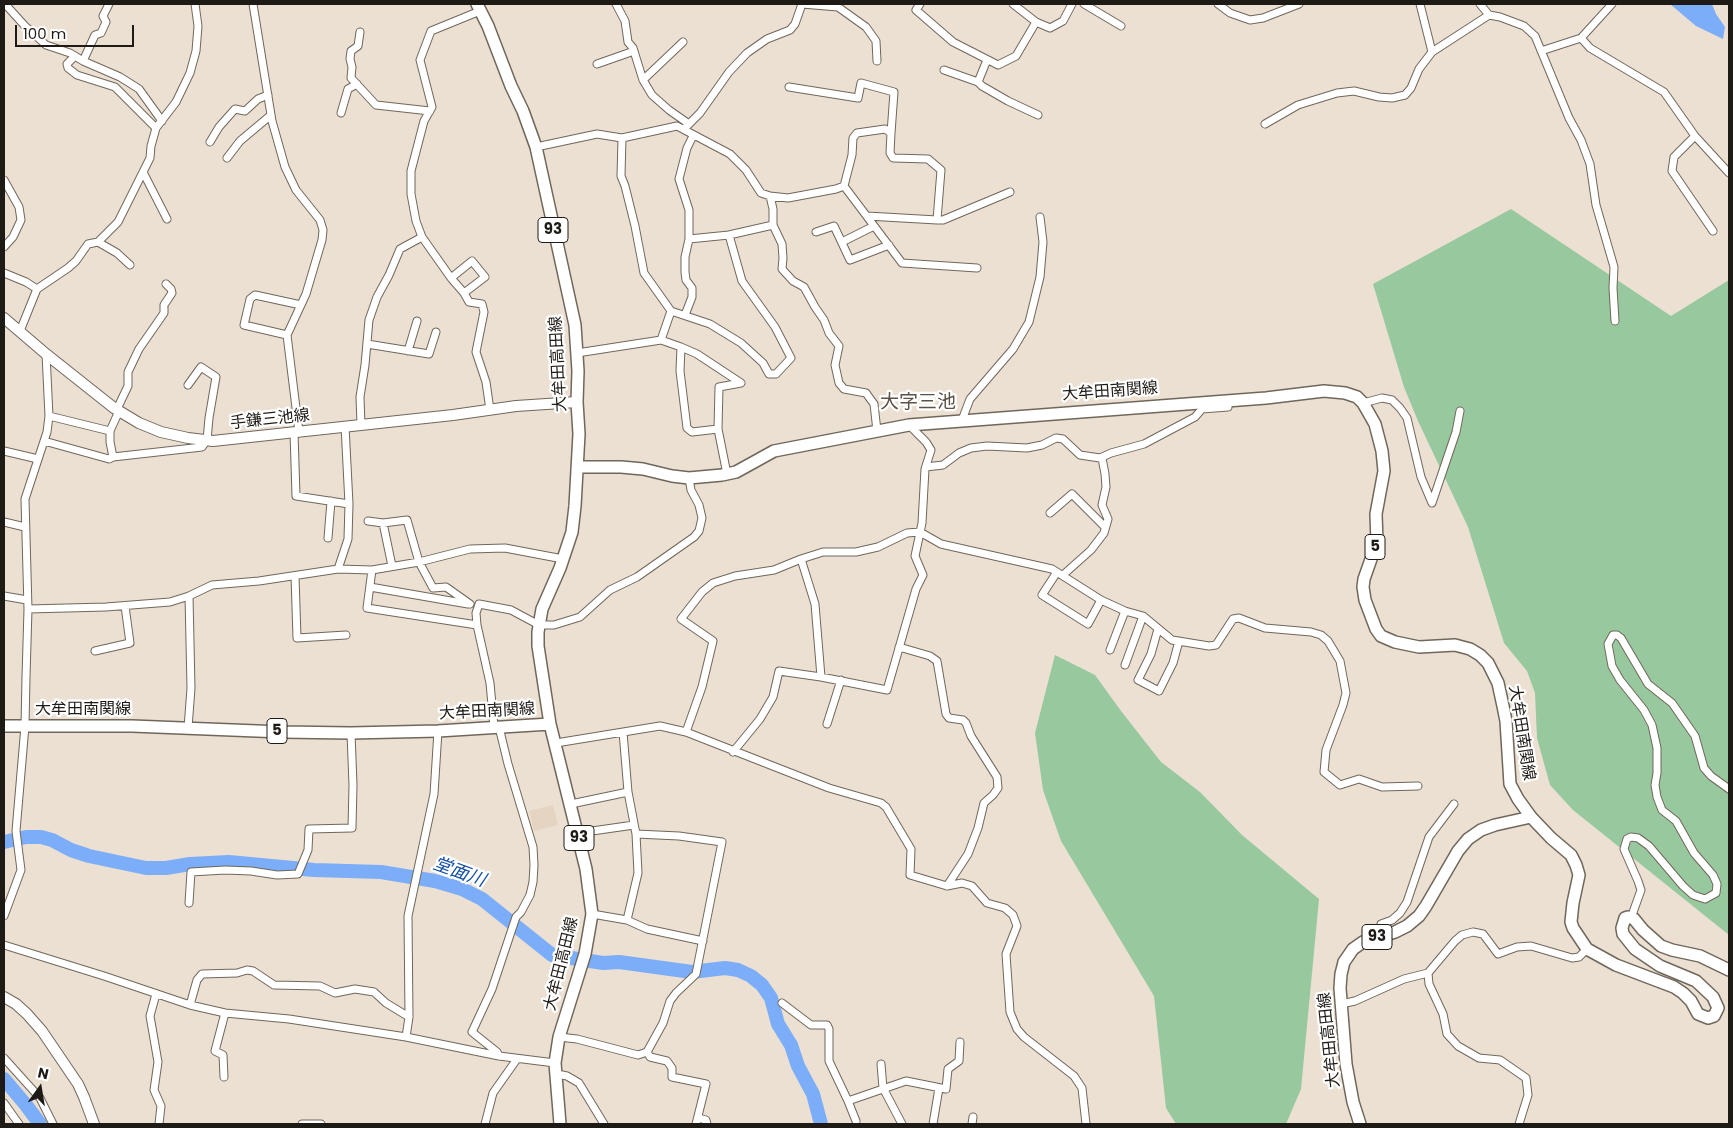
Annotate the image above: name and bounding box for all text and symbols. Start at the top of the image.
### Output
scale bar [18,15,136,47]
text: 100 m [23,23,66,44]
road number: 93 [538,218,568,242]
street label: 大牟田高田線 [547,316,571,412]
street label: 大牟田南関線 [1061,379,1159,405]
district label: 大字三池 [880,392,956,414]
street label: 手鎌三池線 [229,406,311,434]
road number: 5 [1365,534,1385,560]
street label: 大牟田南関線 [1504,684,1538,782]
street label: 大牟田南関線 [35,700,131,720]
street label: 大牟田南関線 [439,700,535,724]
road number: 5 [267,718,287,744]
road number: 93 [564,826,594,850]
water label: 堂面川 [430,854,488,892]
street label: 大牟田高田線 [541,915,583,1013]
road number: 93 [1362,924,1392,950]
street label: 大牟田高田線 [1315,991,1345,1089]
text: N [36,1062,51,1084]
north arrow [15,1063,65,1113]

